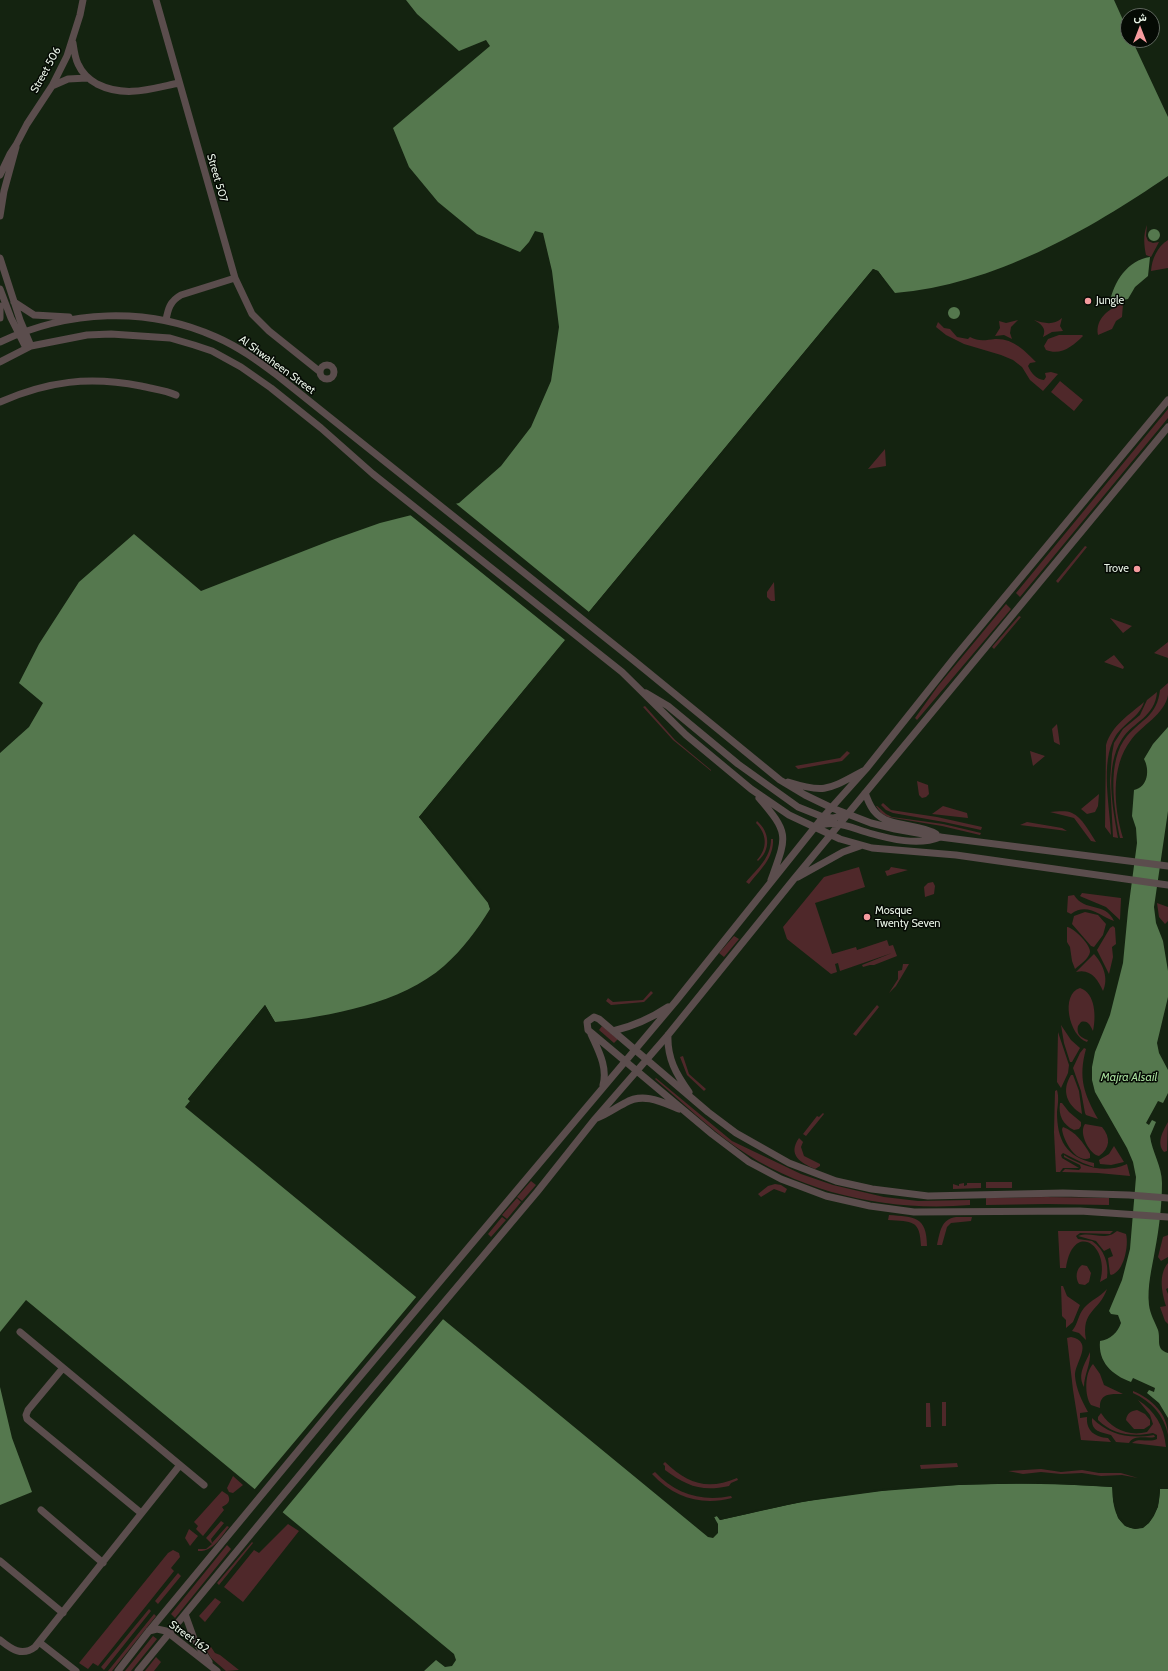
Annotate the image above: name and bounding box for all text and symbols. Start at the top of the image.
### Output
north arrow [1120,8,1160,48]
text: ش [1133,10,1147,24]
street label: Street 506 [28,45,64,95]
street label: Street 507 [204,152,230,204]
place label: Jungle [1096,294,1124,308]
marker: Jungle [1083,296,1093,306]
street label: Al Shwaheen Street [236,333,318,397]
place label: Trove [1104,562,1129,576]
marker: Trove [1132,564,1142,574]
place label: Mosque Twenty Seven [875,904,941,930]
marker: Mosque Twenty Seven [862,912,872,922]
water label: Majra Alsail [1101,1070,1157,1084]
street label: Street 162 [166,1618,212,1656]

